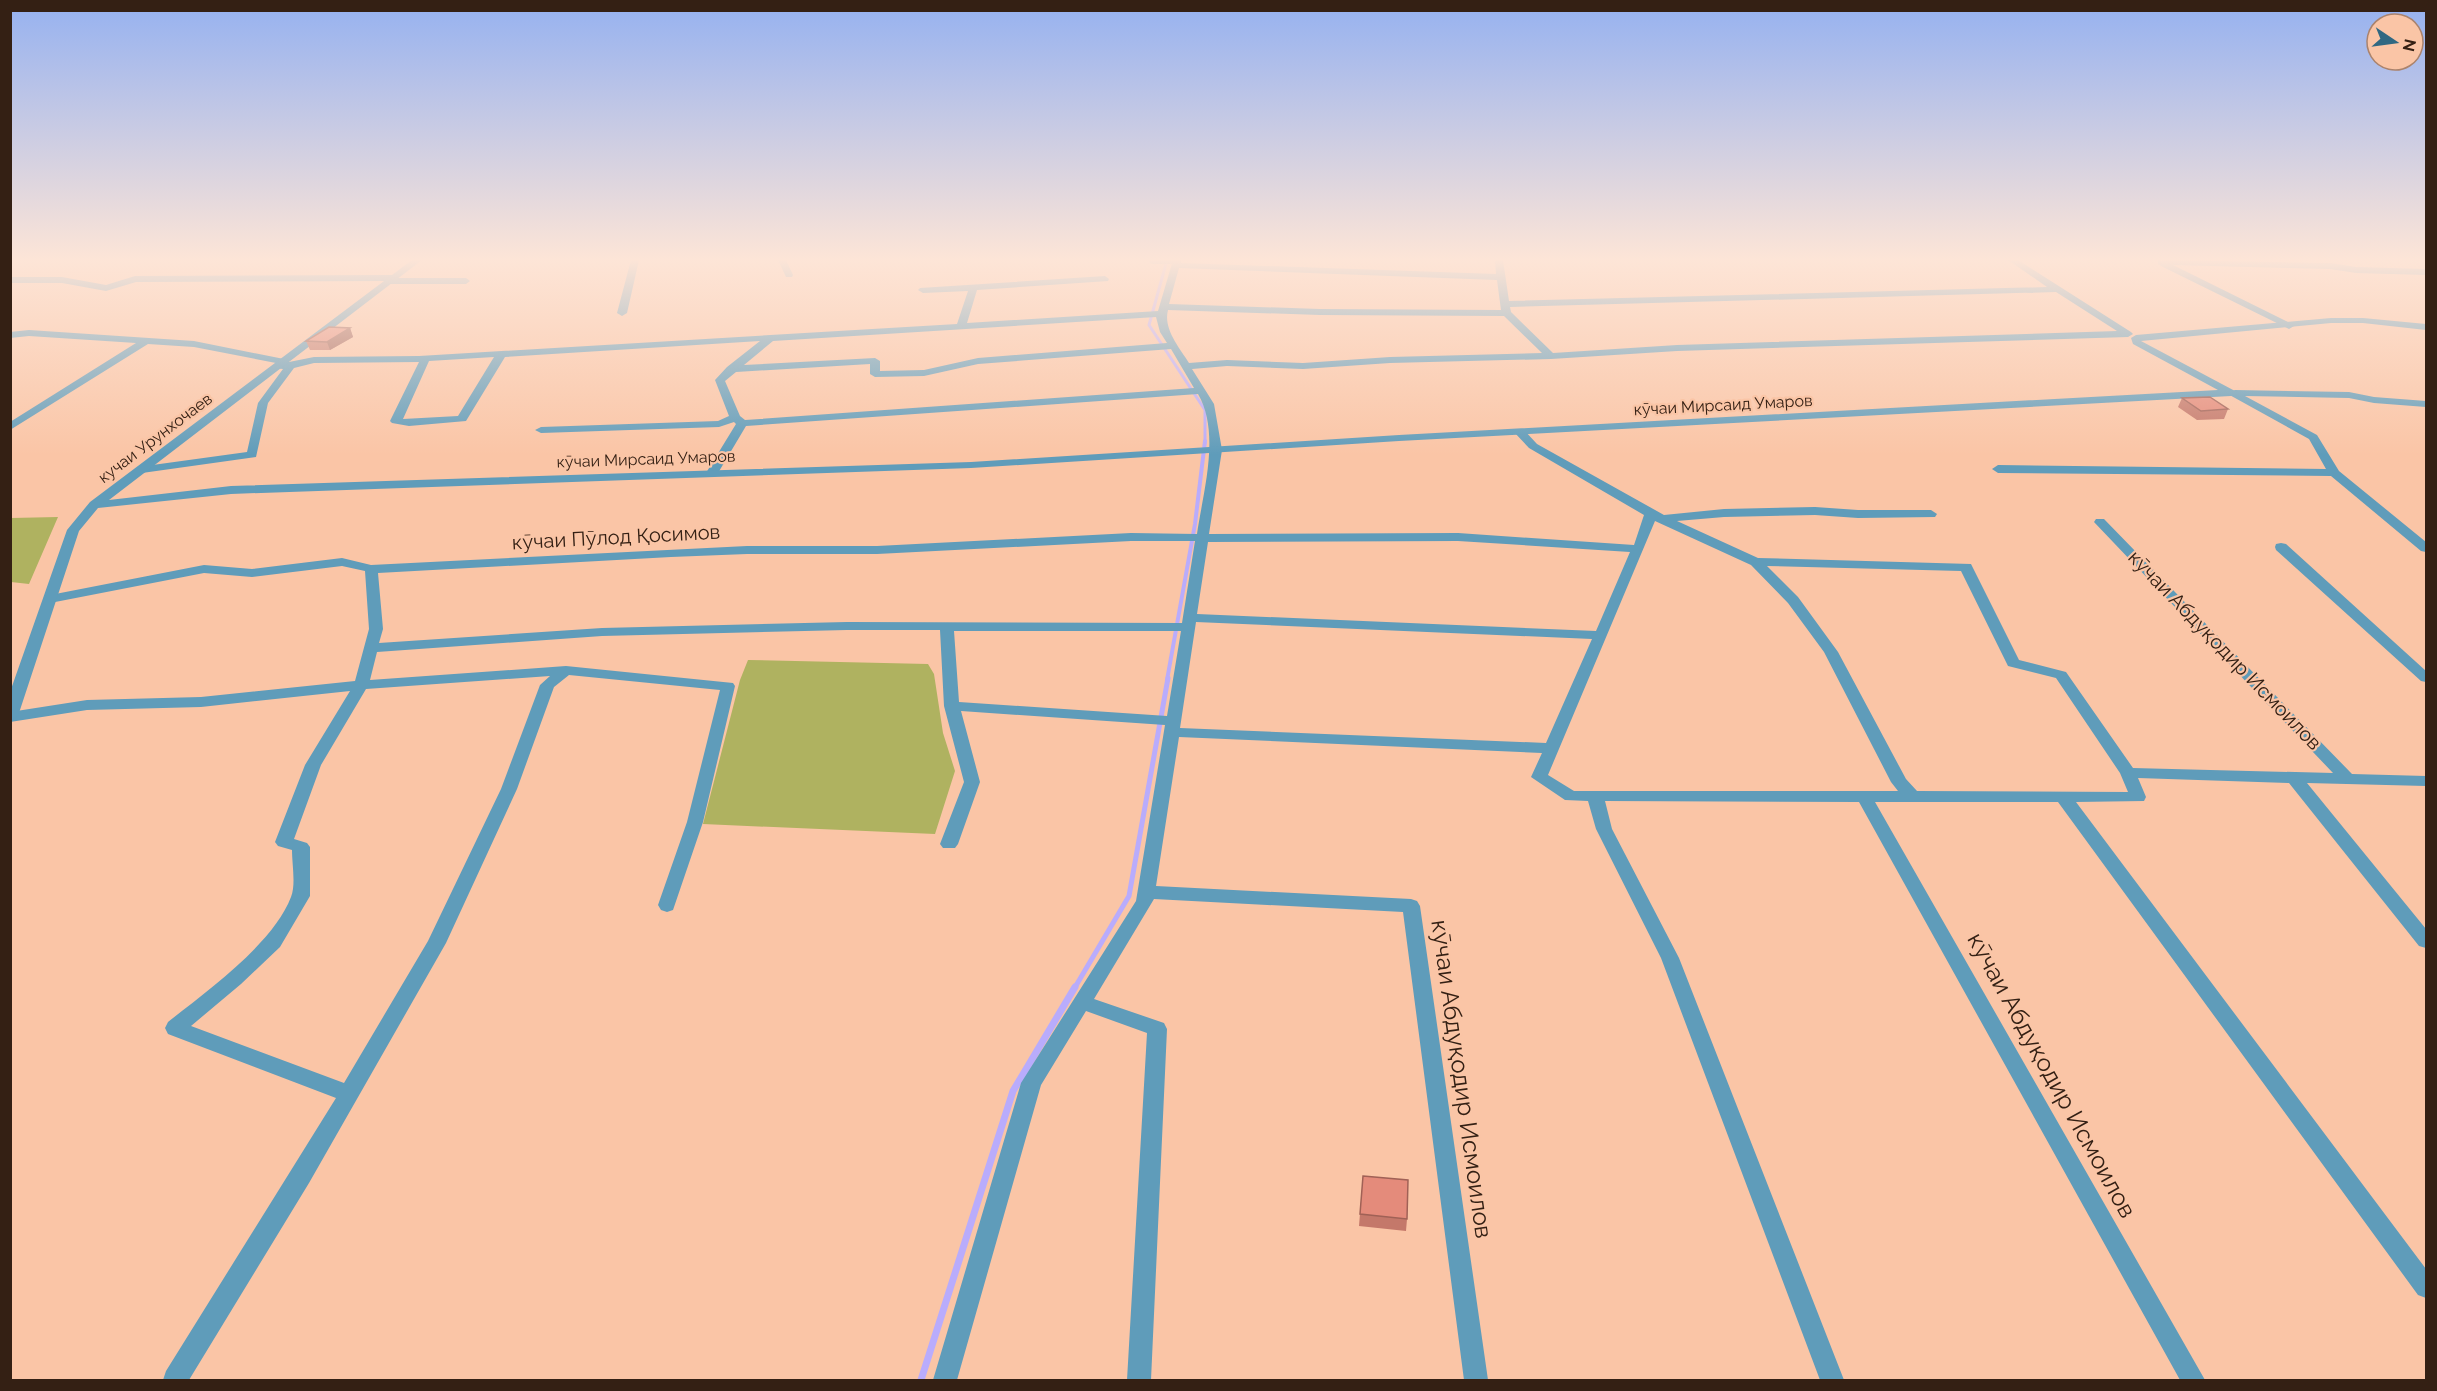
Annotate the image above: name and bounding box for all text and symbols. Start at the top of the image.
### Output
north arrow [2365,12,2425,72]
text: N [2398,37,2420,53]
street label: кучаи Урунхочаев [94,389,216,487]
street label: кӯчаи Мирсаид Умаров [1633,391,1813,419]
street label: кӯчаи Мирсаид Умаров [556,446,736,472]
street label: кӯчаи Пӯлод Қосимов [511,520,721,554]
street label: кӯчаи Абдуқодир Исмоилов [2123,545,2327,755]
street label: кӯчаи Абдуқодир Исмоилов [1425,918,1499,1240]
street label: кӯчаи Абдуқодир Исмоилов [1961,927,2143,1223]

